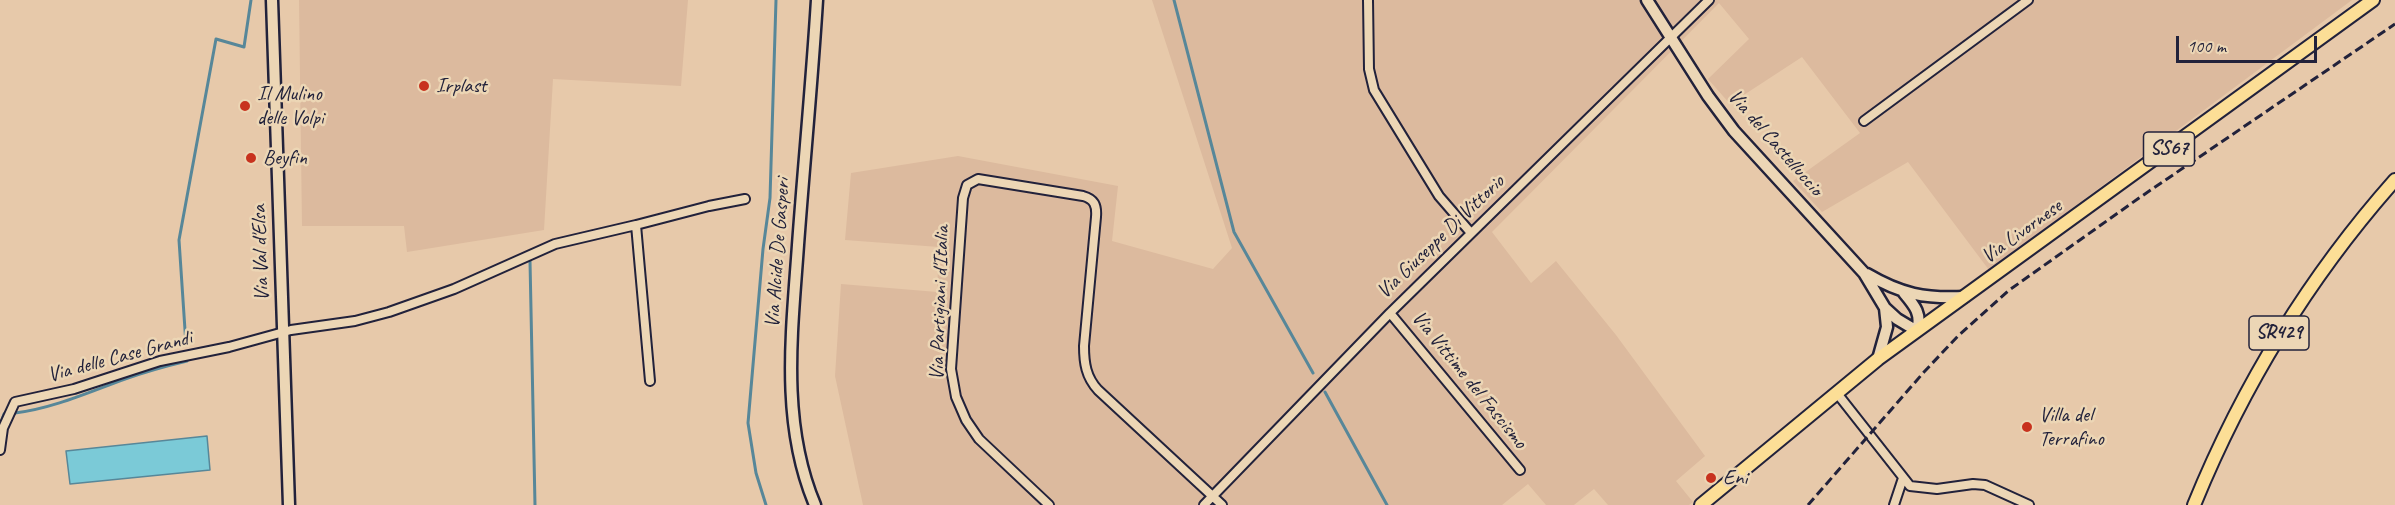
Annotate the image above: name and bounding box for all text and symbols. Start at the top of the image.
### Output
scale bar [2179,24,2320,62]
text: 100 m [2187,35,2226,57]
place label: Irplast [436,73,487,99]
marker: Irplast [417,79,431,93]
place label: Il Mulino delle Volpi [257,81,324,131]
street label: Via del Castelluccio [1722,85,1828,201]
marker: Il Mulino delle Volpi [238,99,252,113]
road number: SS67 [2144,132,2194,166]
place label: Beyfin [263,145,307,171]
marker: Beyfin [244,151,258,165]
street label: Via Giuseppe Di Vittorio [1372,170,1510,304]
street label: Via Alcide De Gasperi [760,177,796,329]
street label: Via Livornese [1977,194,2067,270]
street label: Via Val d'Elsa [247,204,275,302]
street label: Via Partigiani d'Italia [925,225,955,381]
street label: Via Vittime del Fascismo [1406,306,1532,454]
road number: SR429 [2249,316,2309,350]
street label: Via delle Case Grandi [45,326,195,388]
place label: Villa del Terrafino [2039,402,2104,452]
marker: Villa del Terrafino [2020,420,2034,434]
place label: Eni [1723,465,1747,491]
marker: Eni [1704,471,1718,485]

